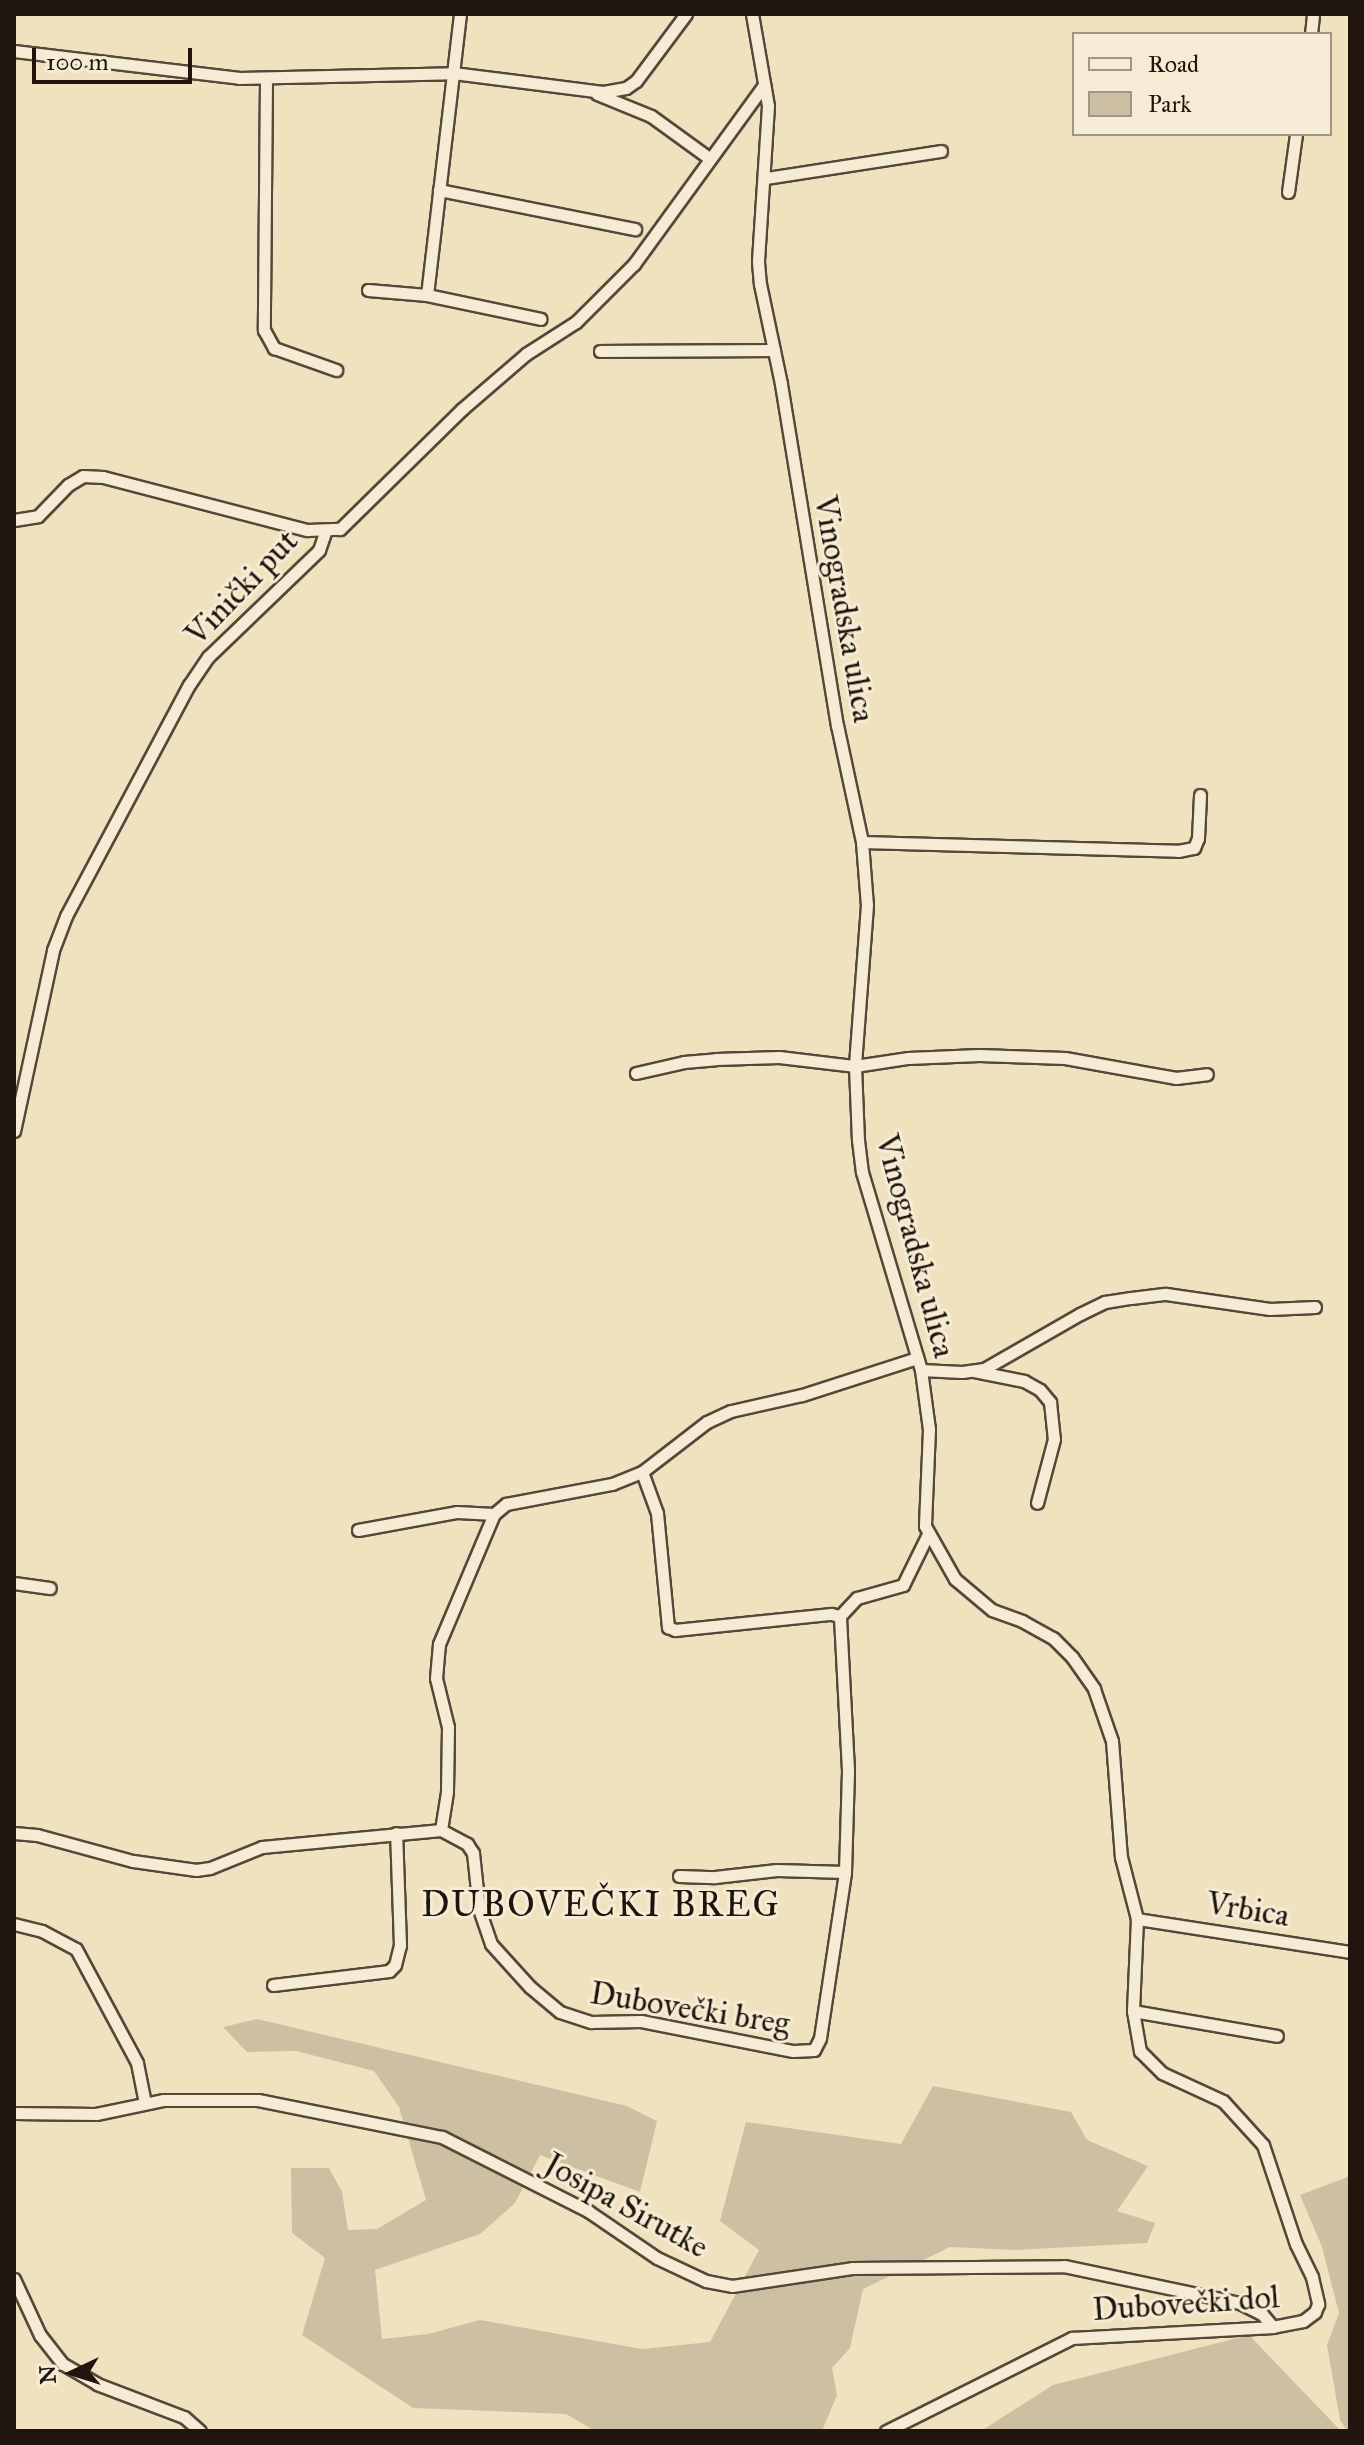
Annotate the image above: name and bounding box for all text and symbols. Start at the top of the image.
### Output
scale bar [36,32,196,82]
legend [1072,32,1332,136]
text: 100 m [46,47,109,77]
text: Road [1148,49,1199,79]
text: Park [1148,89,1191,119]
street label: Vinogradska ulica [805,493,883,725]
street label: Vinički put [178,522,306,654]
street label: Vinogradska ulica [867,1130,963,1362]
district label: DUBOVEČKI BREG [421,1883,781,1927]
street label: Vrbica [1204,1885,1292,1935]
street label: Dubovečki breg [587,1974,793,2044]
street label: Josipa Sirutke [537,2145,715,2267]
street label: Dubovečki dol [1091,2278,1281,2330]
north arrow [32,2333,112,2413]
text: N [33,2364,62,2385]

